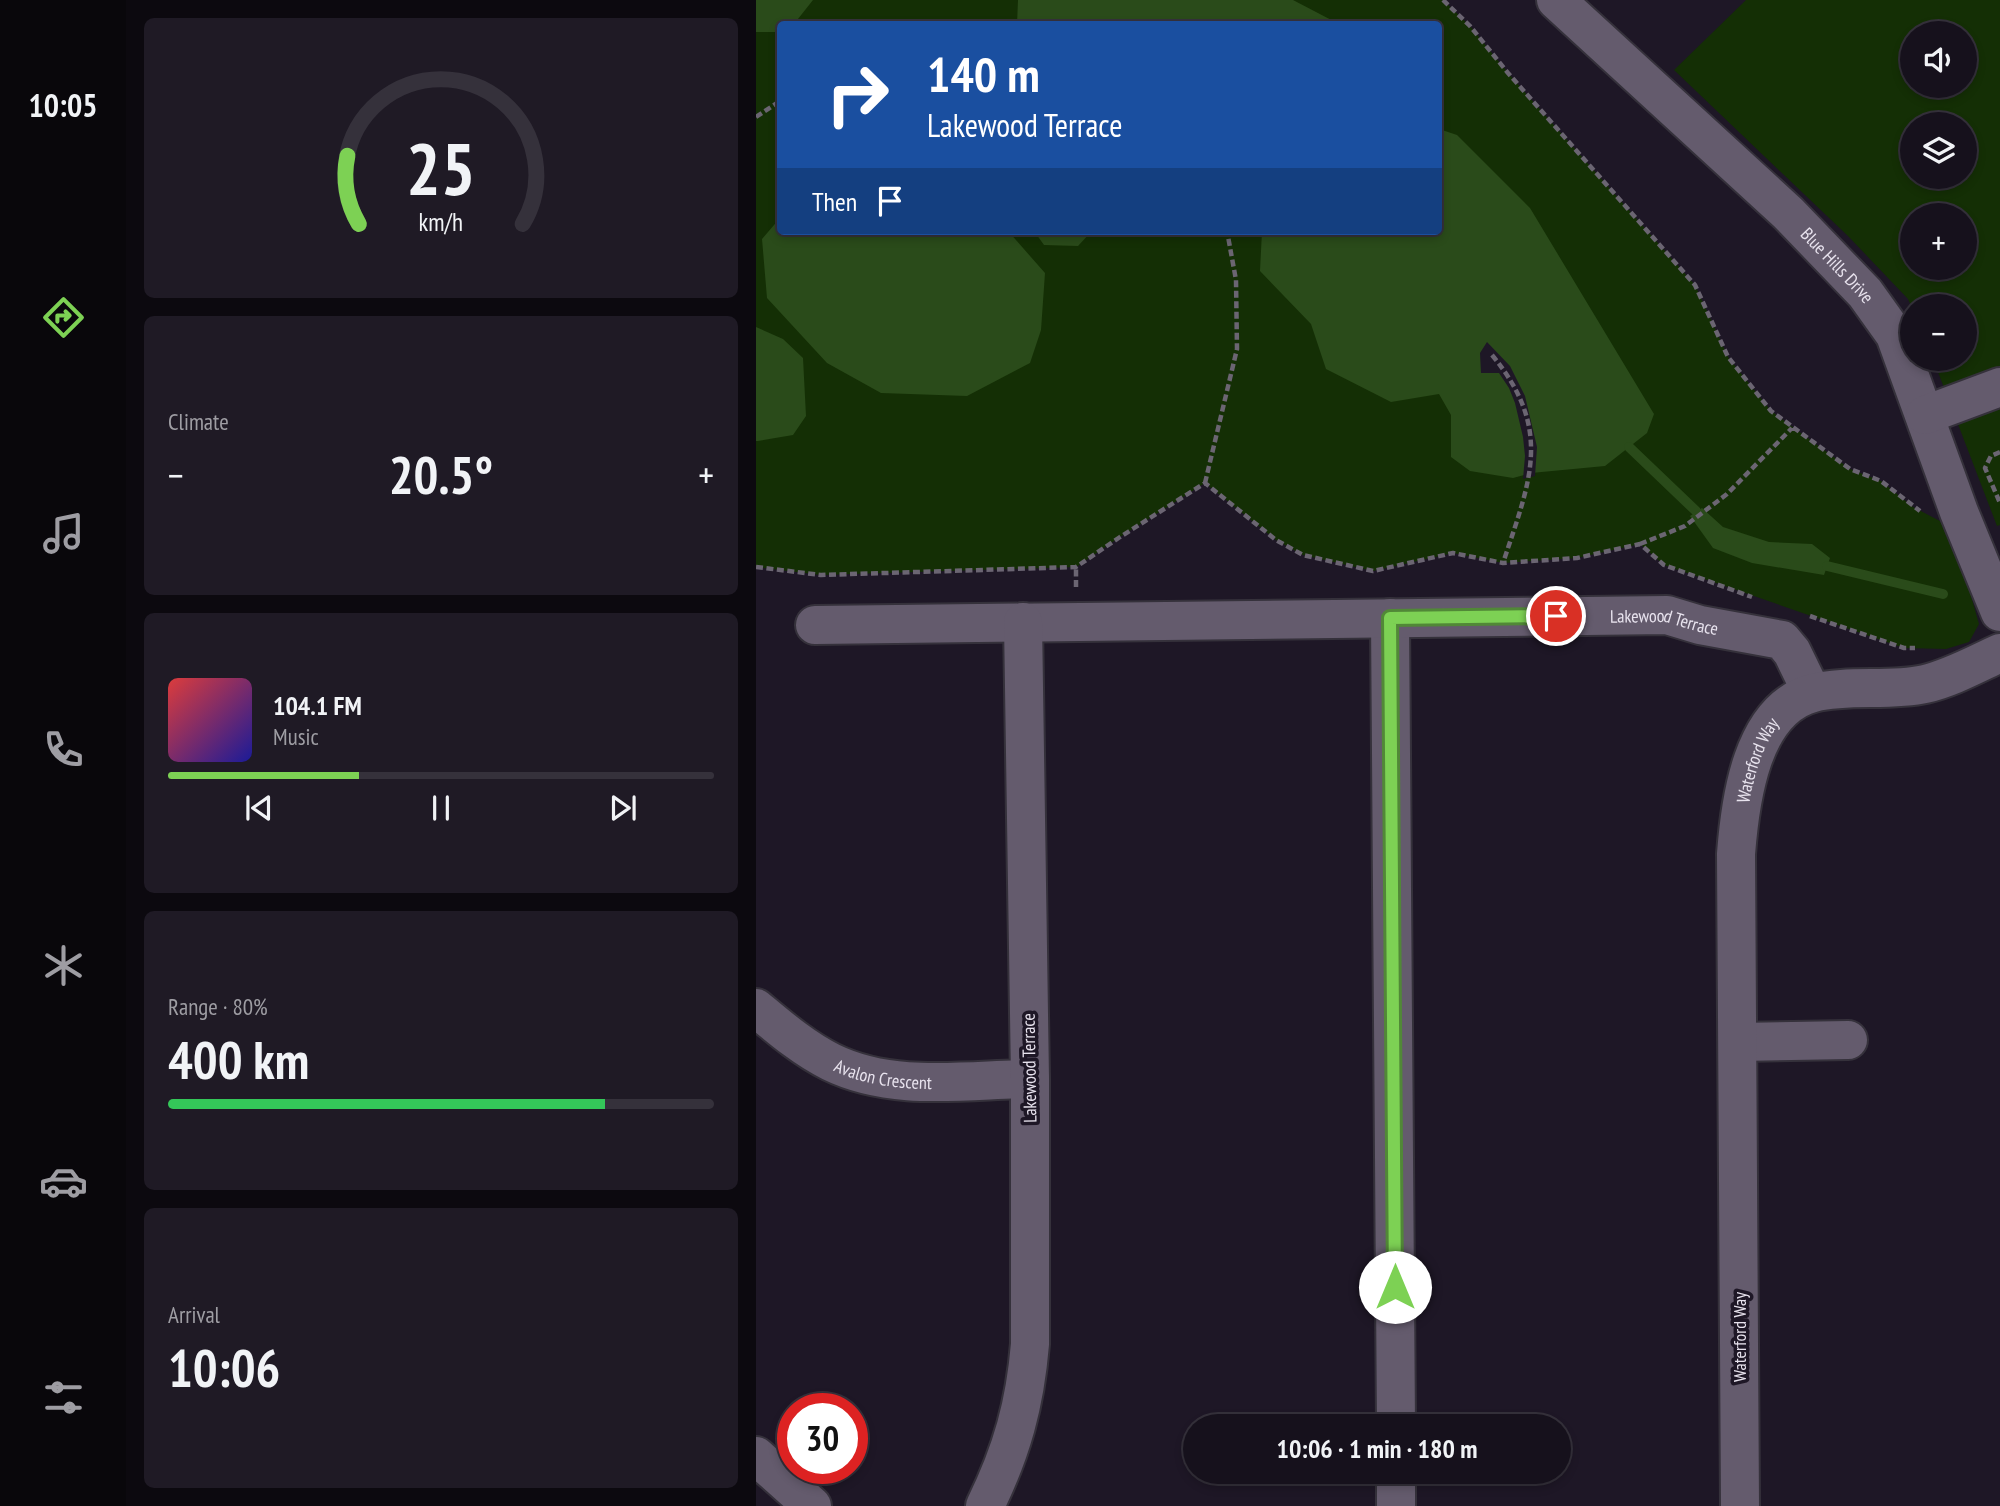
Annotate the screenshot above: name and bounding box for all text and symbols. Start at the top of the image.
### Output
map controls [1900,21,1977,371]
button: sound [1900,21,1977,98]
text: 140 m [927,42,1040,106]
icon: right [812,49,903,140]
text: 10:05 [28,84,98,126]
text: Lakewood Terrace [927,104,1122,146]
button: layers [1900,112,1977,189]
text: 25 [406,120,476,214]
icon: arrive [871,182,909,220]
text: Then [812,185,857,218]
button: + [1900,203,1977,280]
text: km/h [419,206,463,238]
street label: Blue Hills Drive [1796,222,1880,307]
icon: directions [39,293,88,342]
button: − [1900,294,1977,371]
text: Climate [168,407,229,436]
text: 20.5° [389,441,493,508]
text: − [168,450,184,499]
text: + [698,450,714,499]
icon: music [39,509,88,558]
pin [1526,586,1586,646]
icon: arrive [1537,597,1575,635]
street label: Lakewood Terrace [1610,603,1720,640]
text: 104.1 FM [273,689,362,722]
street label: Waterford Way [1731,712,1783,805]
text: Music [273,722,319,751]
icon: phone [39,725,88,774]
icon: previous [240,789,278,827]
icon: pause [422,789,460,827]
icon: next [604,789,642,827]
icon: climate [39,941,88,990]
text: Range · 80% [168,992,268,1021]
street label: Lakewood Terrace [1017,1013,1041,1123]
text: 400 km [168,1026,309,1093]
street label: Avalon Crescent [831,1054,932,1094]
icon: car [39,1157,88,1206]
position arrow [1358,1250,1432,1324]
street label: Waterford Way [1728,1292,1751,1382]
text: Arrival [168,1300,220,1329]
text: 10:06 [168,1334,280,1401]
icon: filters [39,1373,88,1422]
speed limit sign: 30 [777,1393,868,1484]
text: 10:06 · 1 min · 180 m [1277,1432,1477,1465]

